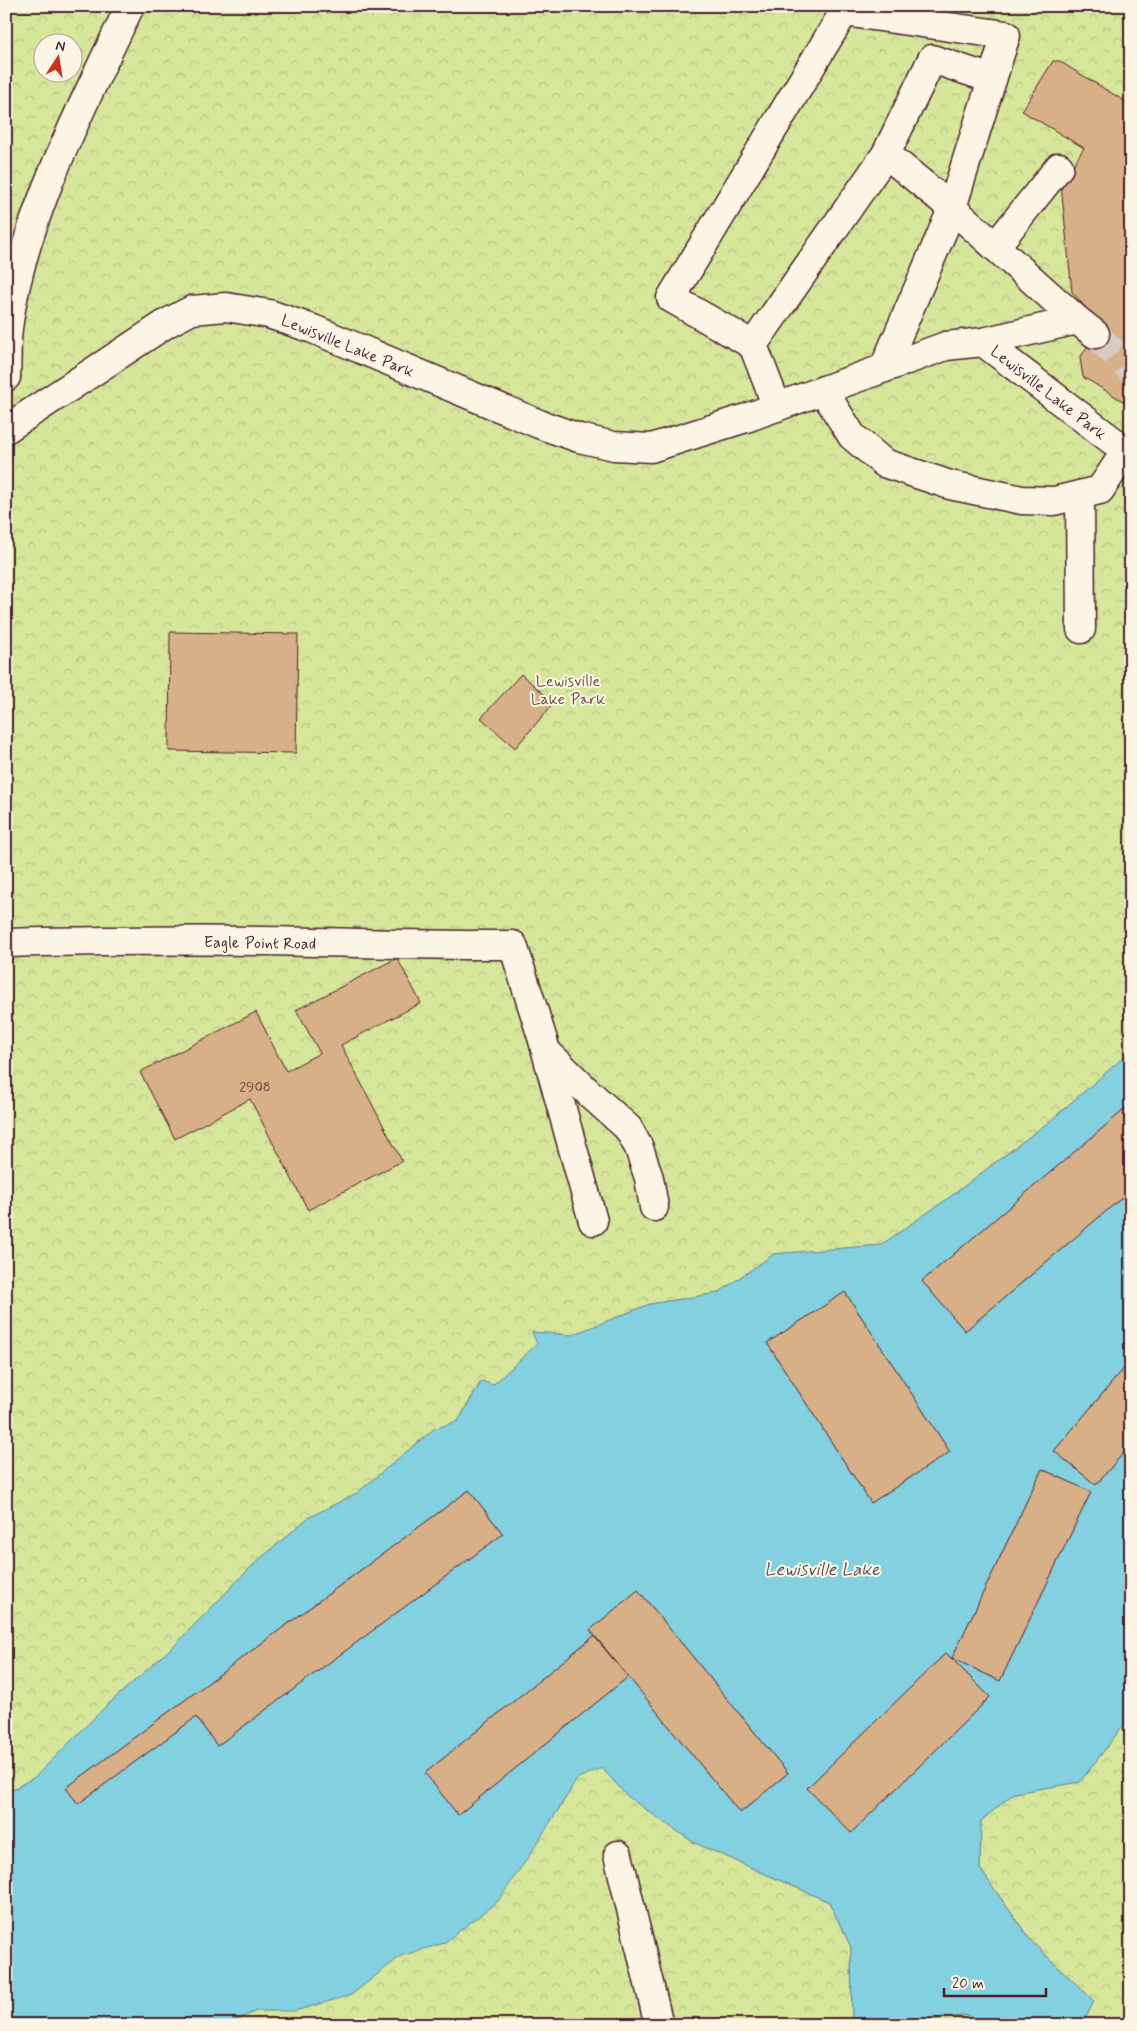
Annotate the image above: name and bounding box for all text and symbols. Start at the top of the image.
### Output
north arrow [32,32,82,82]
text: N [54,36,67,56]
street label: Lewisville Lake Park [278,310,417,383]
street label: Lewisville Lake Park [986,341,1110,445]
park label: Lewisville Lake Park [531,671,605,710]
street label: Eagle Point Road [204,932,316,955]
house number: 2908 [239,1078,271,1096]
water label: Lewisville Lake [764,1558,880,1582]
scale bar [944,1966,1047,1998]
text: 20 m [952,1974,984,1994]

